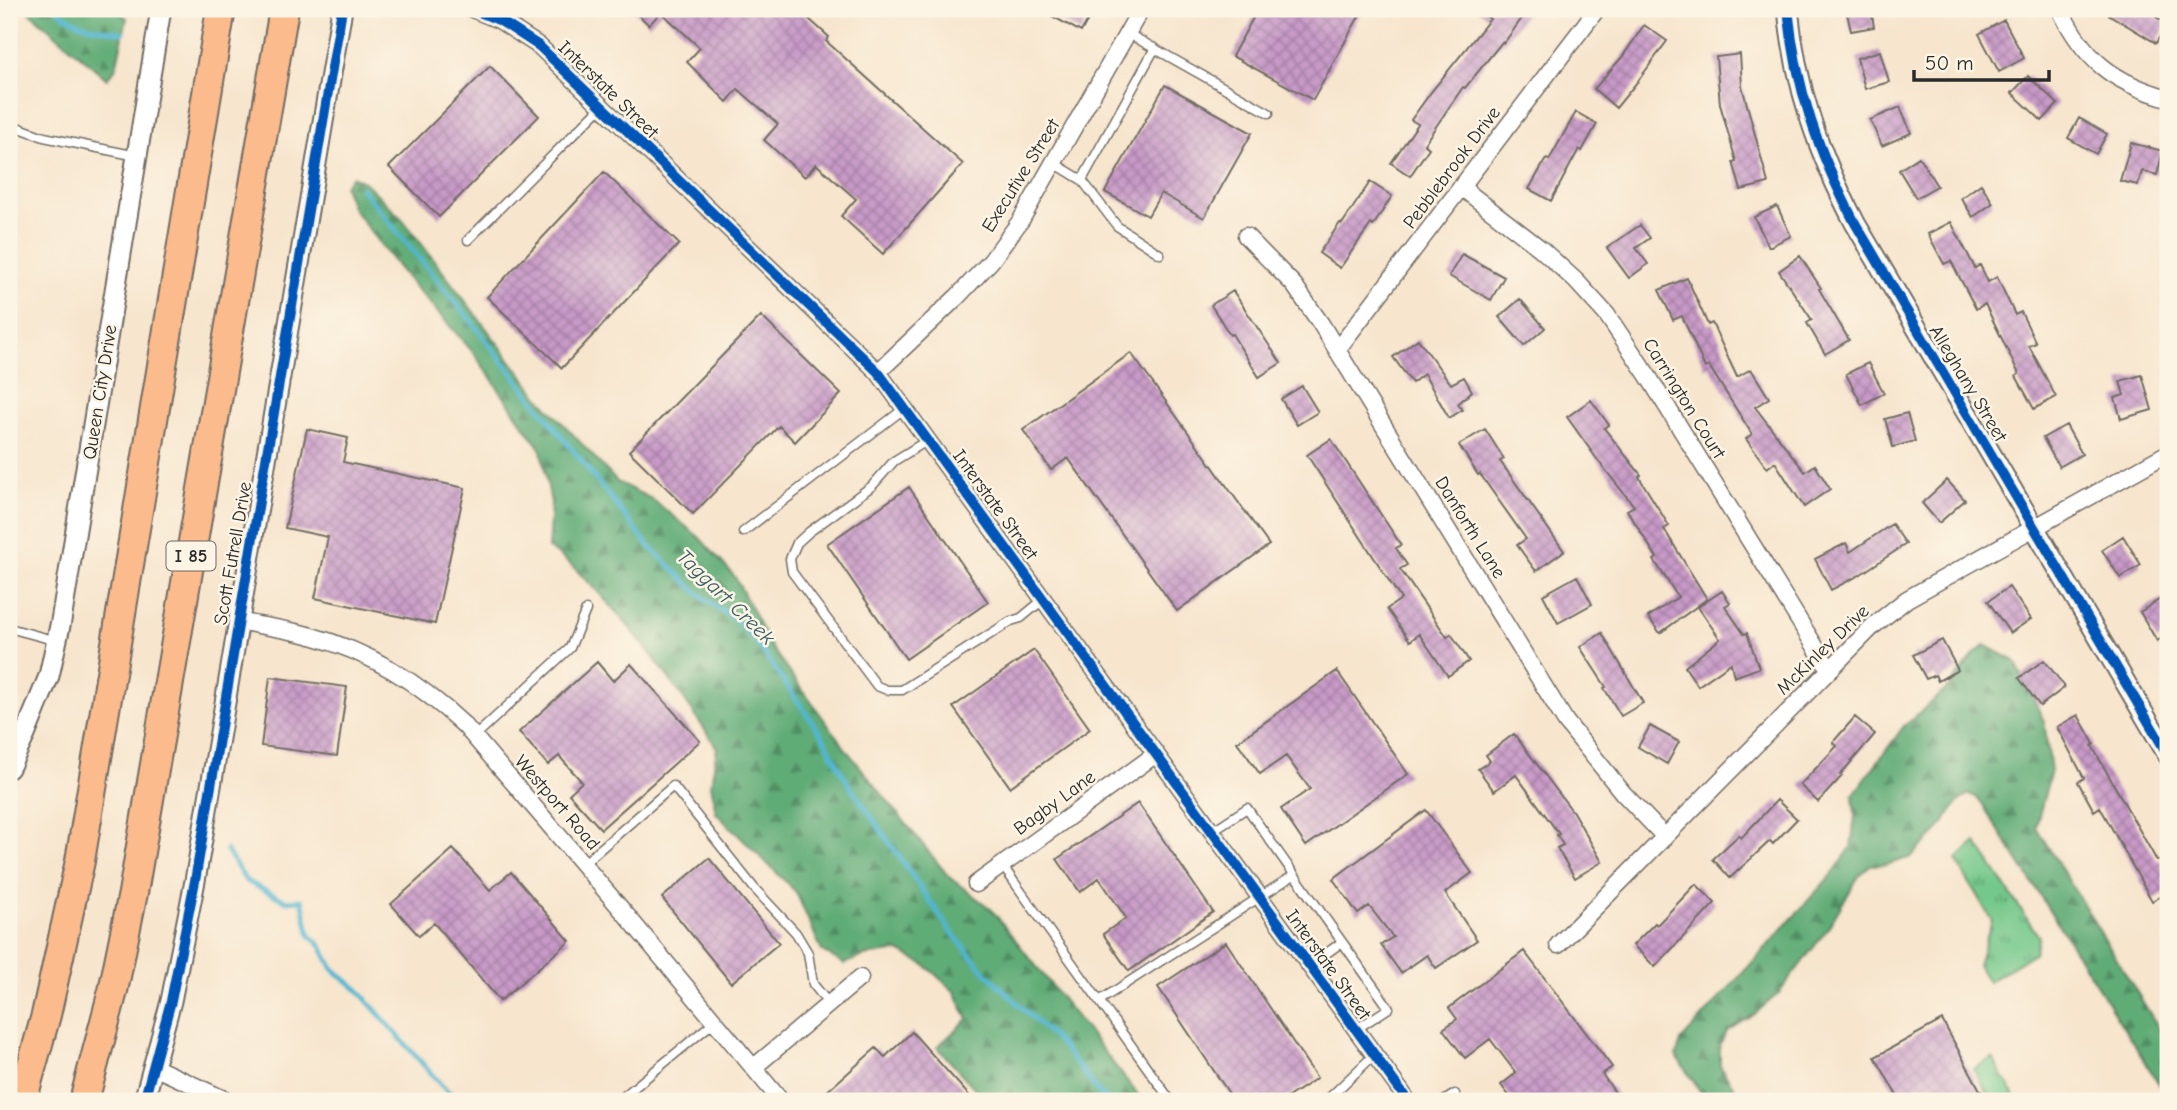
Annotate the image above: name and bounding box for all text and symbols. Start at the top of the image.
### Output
street label: Interstate Street [554,36,663,143]
scale bar [1914,38,2049,82]
text: 50 m [1925,51,1974,75]
street label: Pebblebrook Drive [1399,102,1505,233]
street label: Executive Street [977,114,1065,236]
street label: Alleghany Street [1925,321,2012,446]
street label: Queen City Drive [78,323,122,461]
street label: Carrington Court [1638,334,1730,463]
street label: Interstate Street [948,445,1043,564]
street label: Danforth Lane [1430,473,1510,582]
street label: Scott Futrell Drive [210,480,256,627]
road number: I 85 [166,542,216,570]
water label: Taggart Creek [672,544,780,650]
street label: McKinley Drive [1772,600,1873,699]
street label: Westport Road [510,751,604,855]
street label: Bagby Lane [1009,766,1100,840]
street label: Interstate Street [1281,905,1376,1024]

